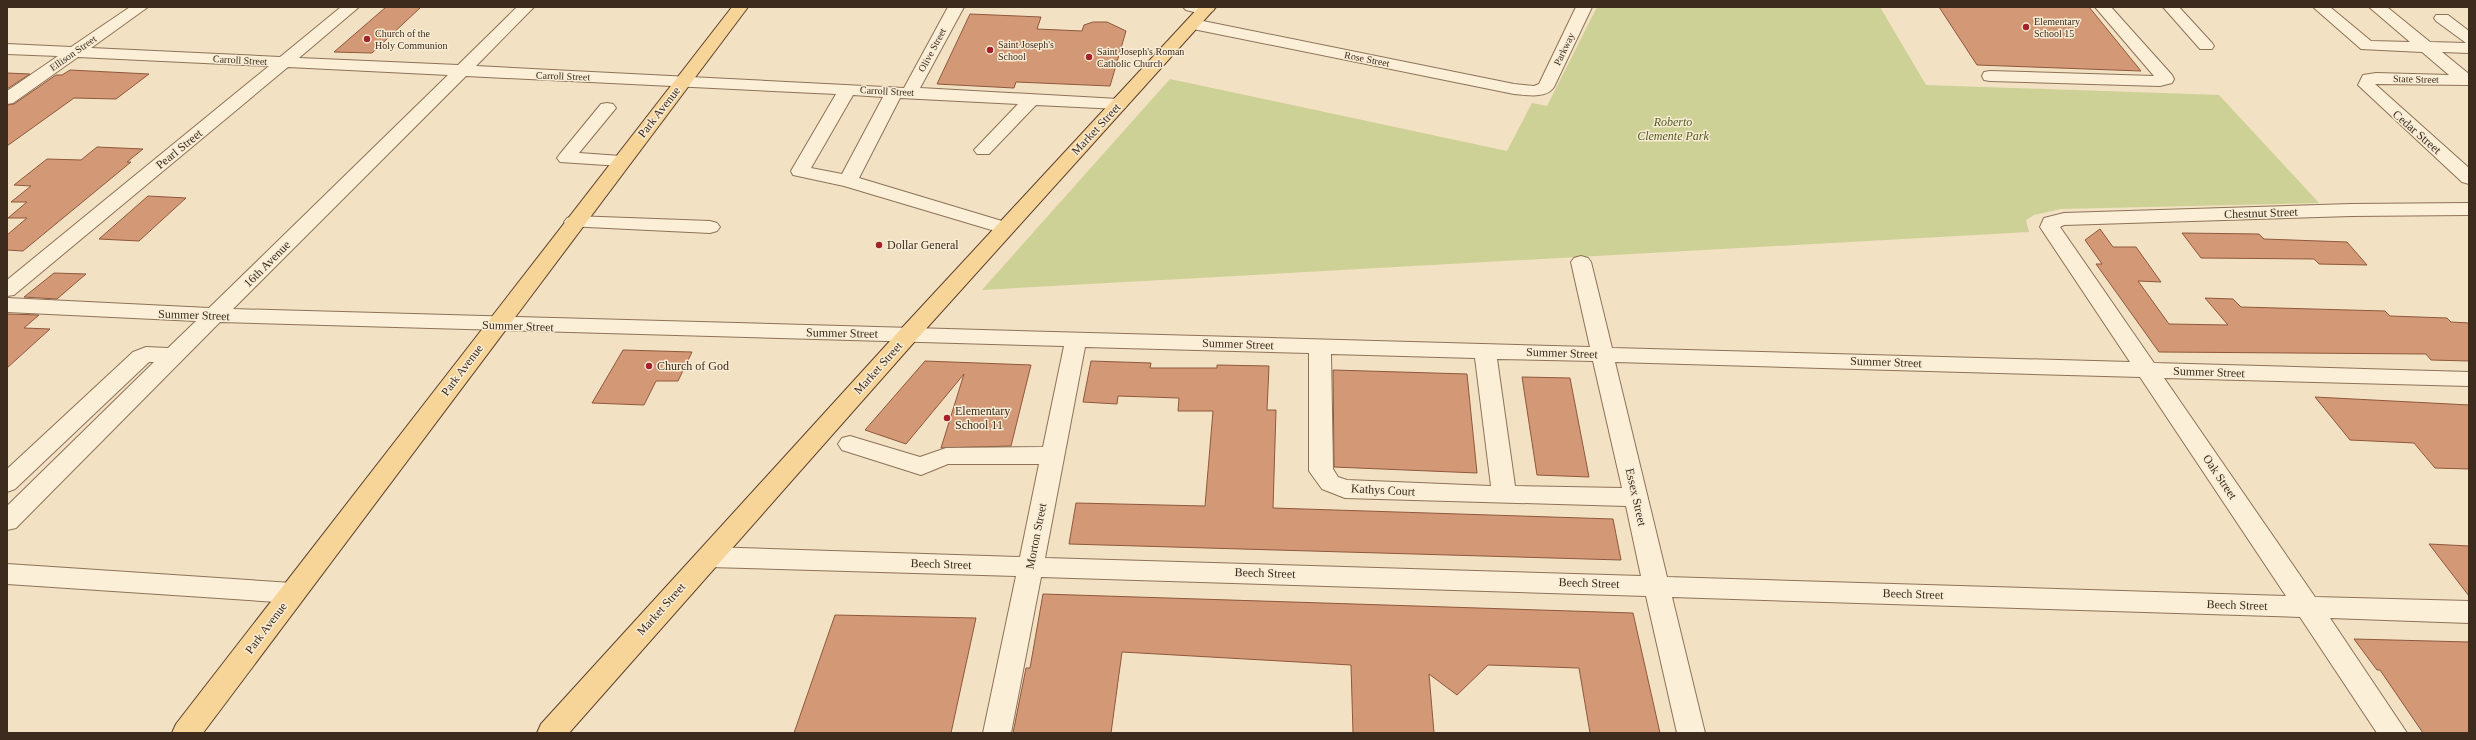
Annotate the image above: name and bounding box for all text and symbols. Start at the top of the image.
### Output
place label: Elementary School 15 [2034,16,2080,39]
marker: Elementary School 15 [2021,22,2031,32]
street label: Olive Street [916,26,948,74]
place label: Church of the Holy Communion [375,28,448,51]
street label: Parkway [1551,31,1577,67]
street label: Ellison Street [48,33,99,73]
marker: Church of the Holy Communion [362,34,372,44]
place label: Saint Joseph's School [998,39,1054,62]
marker: Saint Joseph's School [985,45,995,55]
place label: Saint Joseph's Roman Catholic Church [1097,46,1184,69]
street label: Rose Street [1343,49,1391,69]
marker: Saint Joseph's Roman Catholic Church [1084,52,1094,62]
street label: Carroll Street [213,53,268,67]
street label: Carroll Street [536,70,590,82]
street label: State Street [2393,73,2439,85]
street label: Park Avenue [635,84,683,140]
street label: Carroll Street [860,84,915,98]
street label: Market Street [1068,100,1124,158]
street label: Cedar Street [2390,107,2445,157]
park label: Roberto Clemente Park [1637,115,1709,143]
street label: Pearl Street [153,126,206,172]
street label: Chestnut Street [2224,205,2299,221]
street label: 16th Avenue [241,238,293,290]
place label: Dollar General [887,238,959,252]
marker: Dollar General [874,240,884,250]
street label: Summer Street [158,307,231,323]
street label: Summer Street [482,318,555,334]
street label: Summer Street [806,325,879,341]
street label: Summer Street [1202,336,1275,352]
street label: Market Street [851,338,906,397]
street label: Park Avenue [438,342,486,398]
street label: Summer Street [1526,345,1599,361]
street label: Summer Street [1850,354,1923,370]
place label: Church of God [657,359,729,373]
marker: Church of God [644,361,654,371]
street label: Summer Street [2173,364,2246,380]
place label: Elementary School 11 [955,404,1010,432]
marker: Elementary School 11 [942,413,952,423]
street label: Oak Street [2200,452,2240,503]
street label: Essex Street [1623,467,1650,528]
street label: Kathys Court [1351,481,1416,499]
street label: Morton Street [1023,501,1049,570]
street label: Beech Street [910,556,972,572]
street label: Beech Street [1234,565,1296,581]
street label: Beech Street [1558,575,1620,591]
street label: Market Street [634,579,689,638]
street label: Beech Street [1882,586,1944,602]
street label: Beech Street [2206,597,2268,613]
street label: Park Avenue [242,600,290,656]

